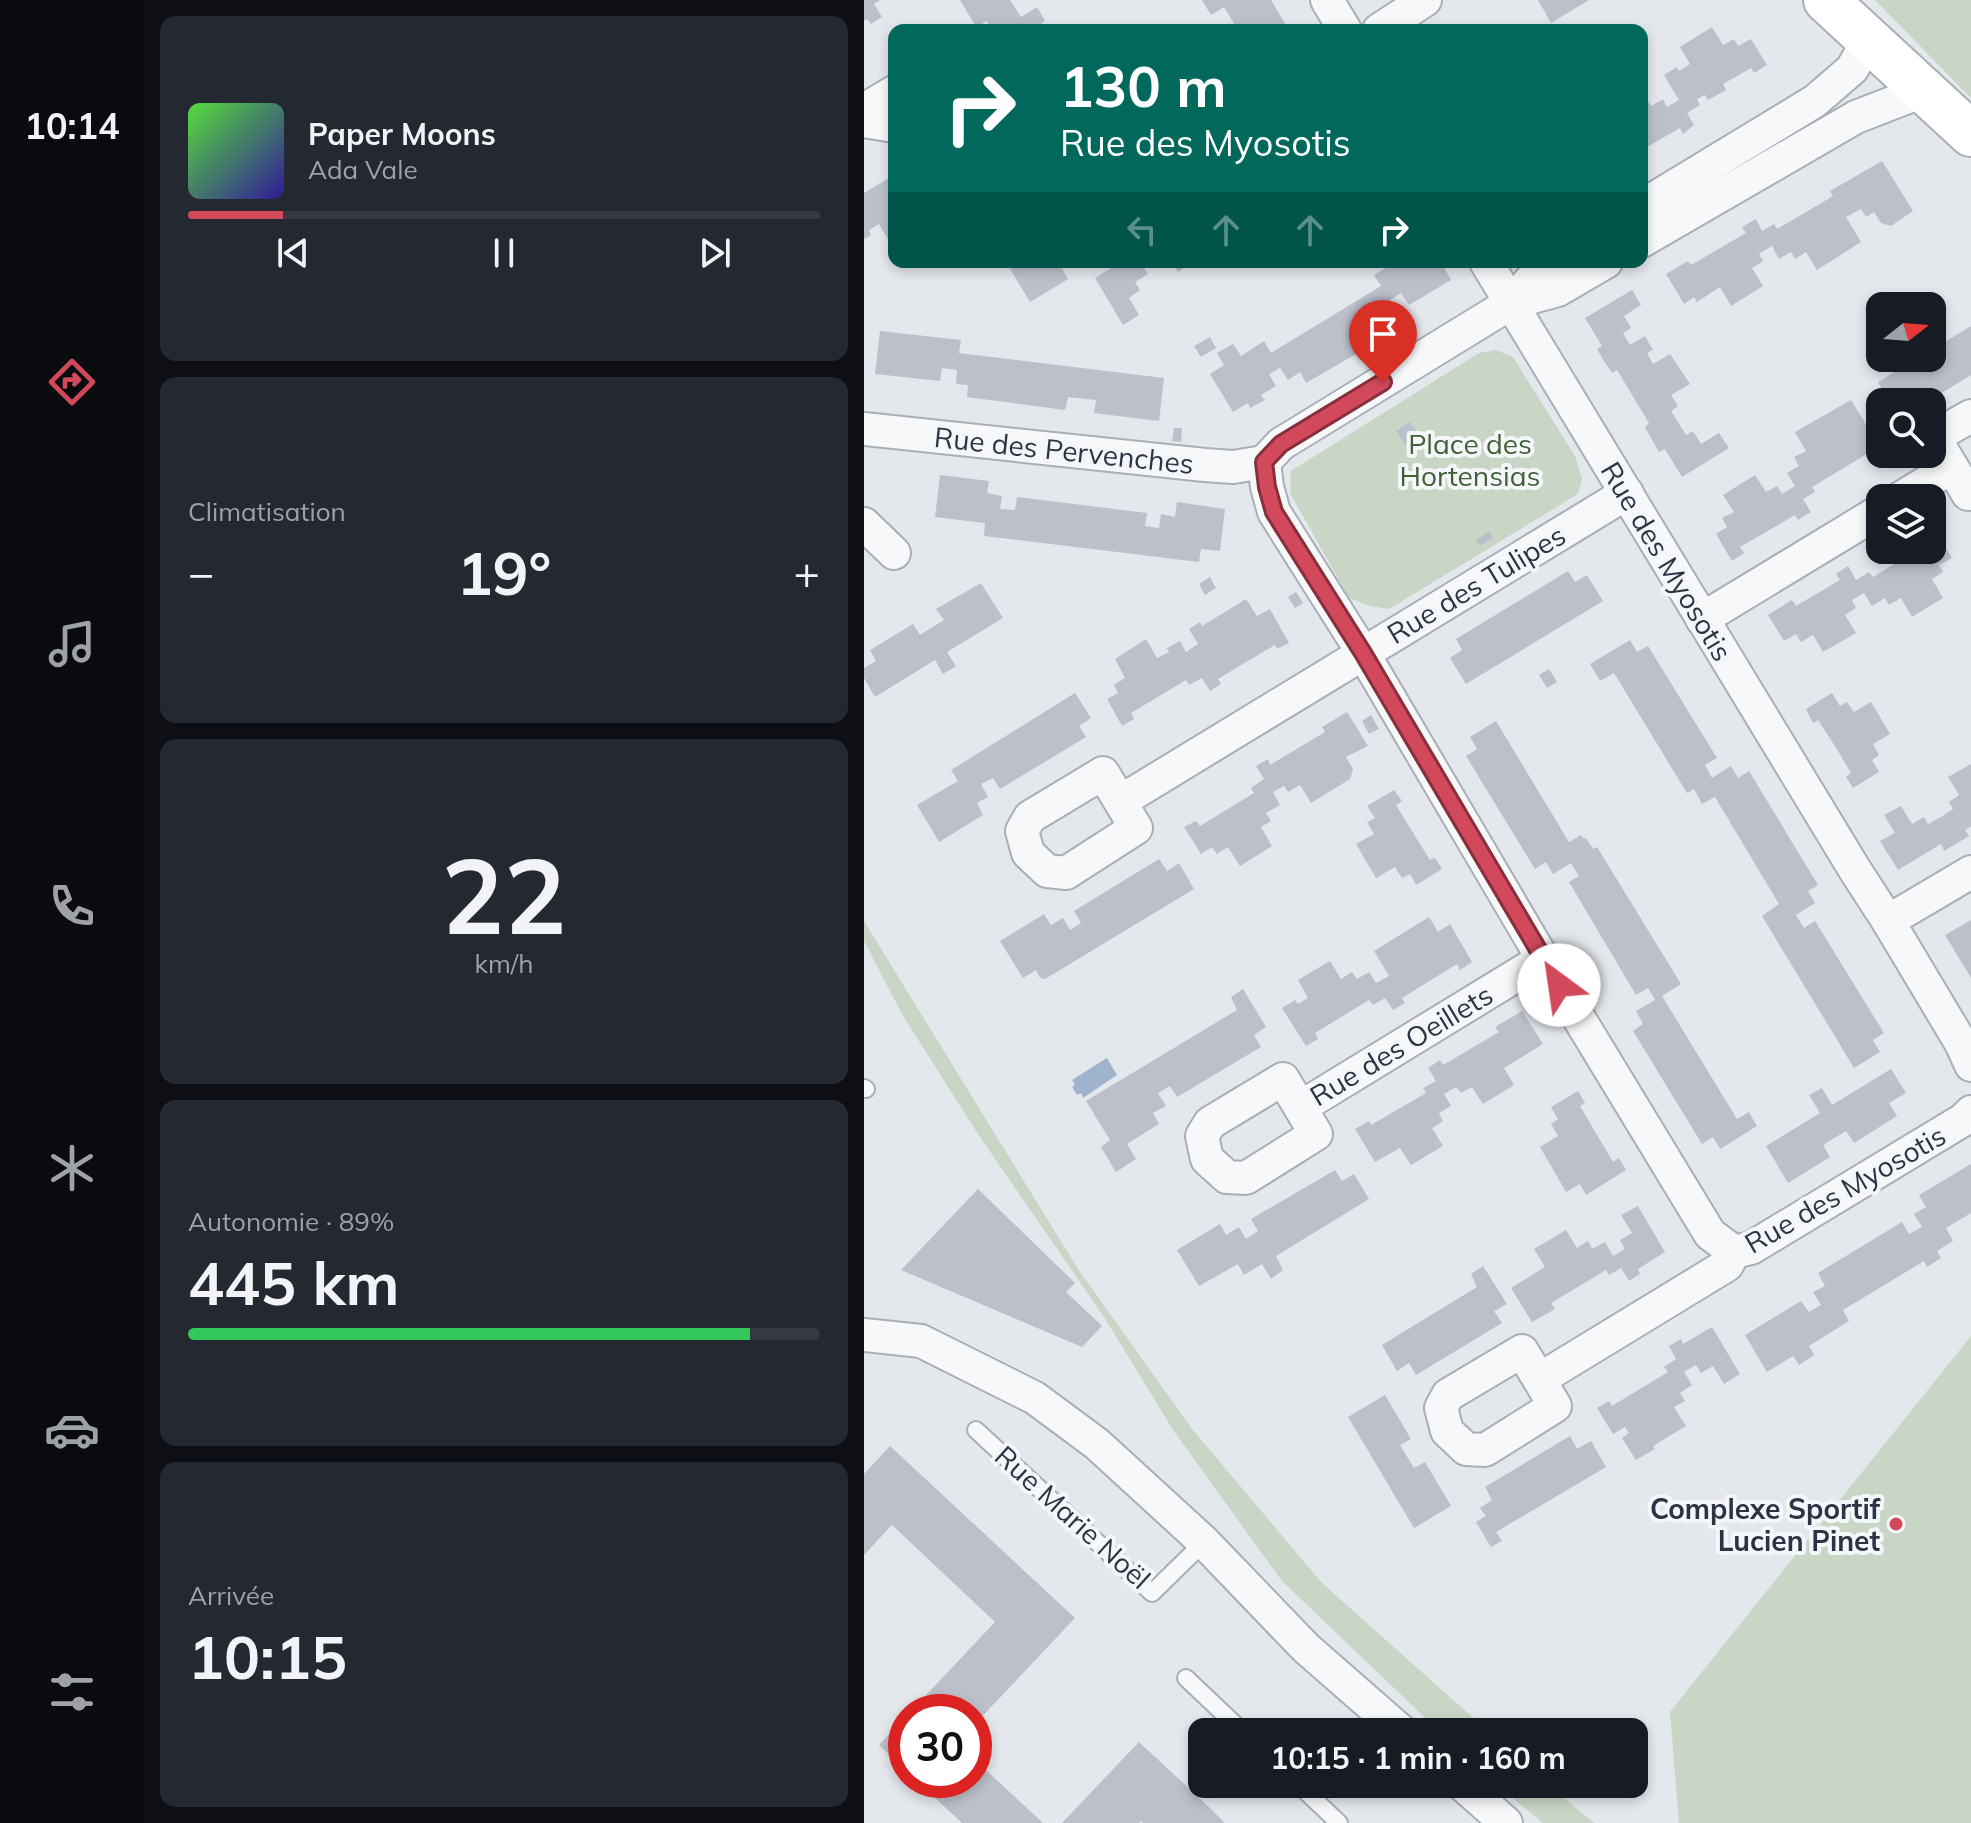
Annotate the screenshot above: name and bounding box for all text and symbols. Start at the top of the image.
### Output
text: 130 m [1060,51,1227,121]
icon: right [928,56,1032,160]
text: 10:14 [24,103,120,148]
text: Paper Moons [308,115,496,153]
text: Rue des Myosotis [1060,120,1351,165]
text: Ada Vale [308,153,418,186]
icon: left [1120,208,1164,252]
icon: ahead [1204,208,1248,252]
icon: ahead [1288,208,1332,252]
icon: right [1372,208,1416,252]
icon: previous [271,231,315,275]
icon: pause [482,231,526,275]
icon: next [693,231,737,275]
north arrow [1866,292,1946,372]
map controls [1866,292,1946,564]
pin [1349,300,1417,382]
icon: arrive [1361,312,1405,356]
icon: directions [44,354,100,410]
button: search [1866,388,1946,468]
street label: Rue des Pervenches [932,419,1196,481]
park label: Place des Hortensias [1400,426,1540,493]
street label: Rue des Myosotis [1594,455,1740,667]
button: layers [1866,484,1946,564]
text: Climatisation [188,495,346,528]
street label: Rue des Tulipes [1381,517,1571,651]
text: 19° [457,535,551,610]
text: − [188,545,214,600]
text: + [794,545,820,600]
icon: music [44,616,100,672]
text: 22 [442,829,566,960]
icon: phone [44,878,100,934]
position arrow [1517,943,1601,1027]
text: km/h [475,947,533,980]
street label: Rue des Oeillets [1303,977,1499,1113]
street label: Rue des Myosotis [1738,1117,1952,1261]
icon: climate [44,1140,100,1196]
text: Autonomie · 89% [188,1205,394,1238]
text: 445 km [188,1245,400,1320]
icon: car [44,1402,100,1458]
street label: Rue Marie Noël [988,1438,1158,1596]
place label: Complexe Sportif Lucien Pinet [1650,1491,1881,1558]
marker: Complexe Sportif Lucien Pinet [1887,1515,1905,1533]
text: Arrivée [188,1579,274,1612]
text: 10:15 [188,1619,347,1694]
icon: filters [44,1664,100,1720]
speed limit sign: 30 [888,1694,992,1798]
text: 10:15 · 1 min · 160 m [1270,1739,1566,1777]

